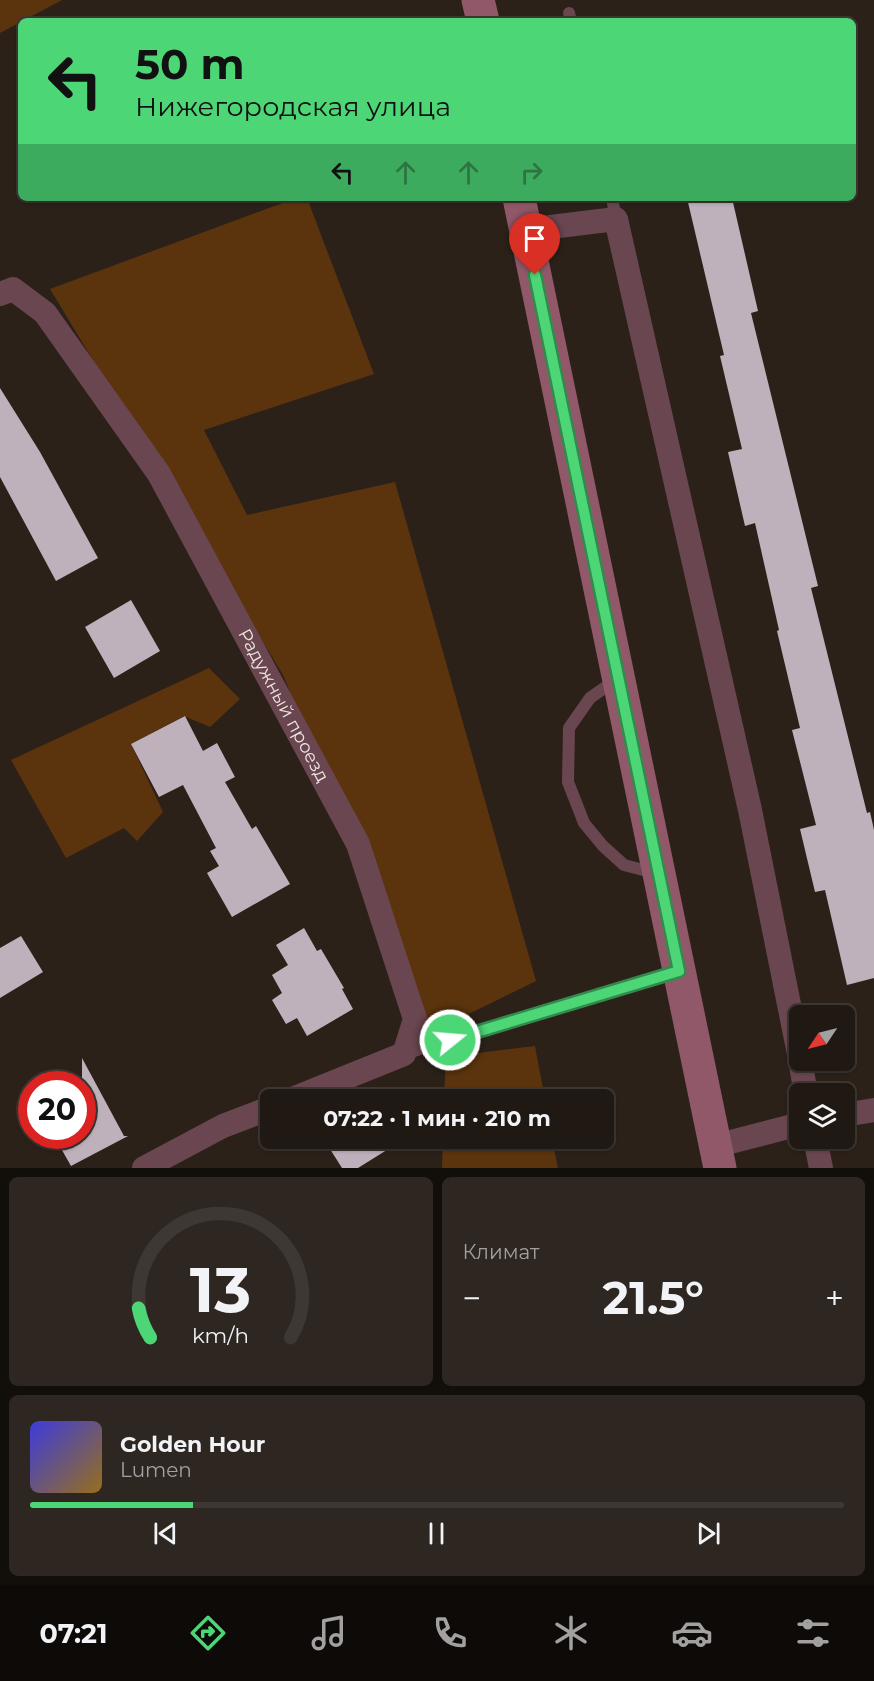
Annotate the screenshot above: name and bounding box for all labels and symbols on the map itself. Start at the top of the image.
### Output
pin [509,213,560,275]
street label: Радужный проезд [233,625,334,786]
north arrow [789,1005,855,1071]
position arrow [418,1008,482,1072]
speed limit sign: 20 [18,1071,96,1149]

